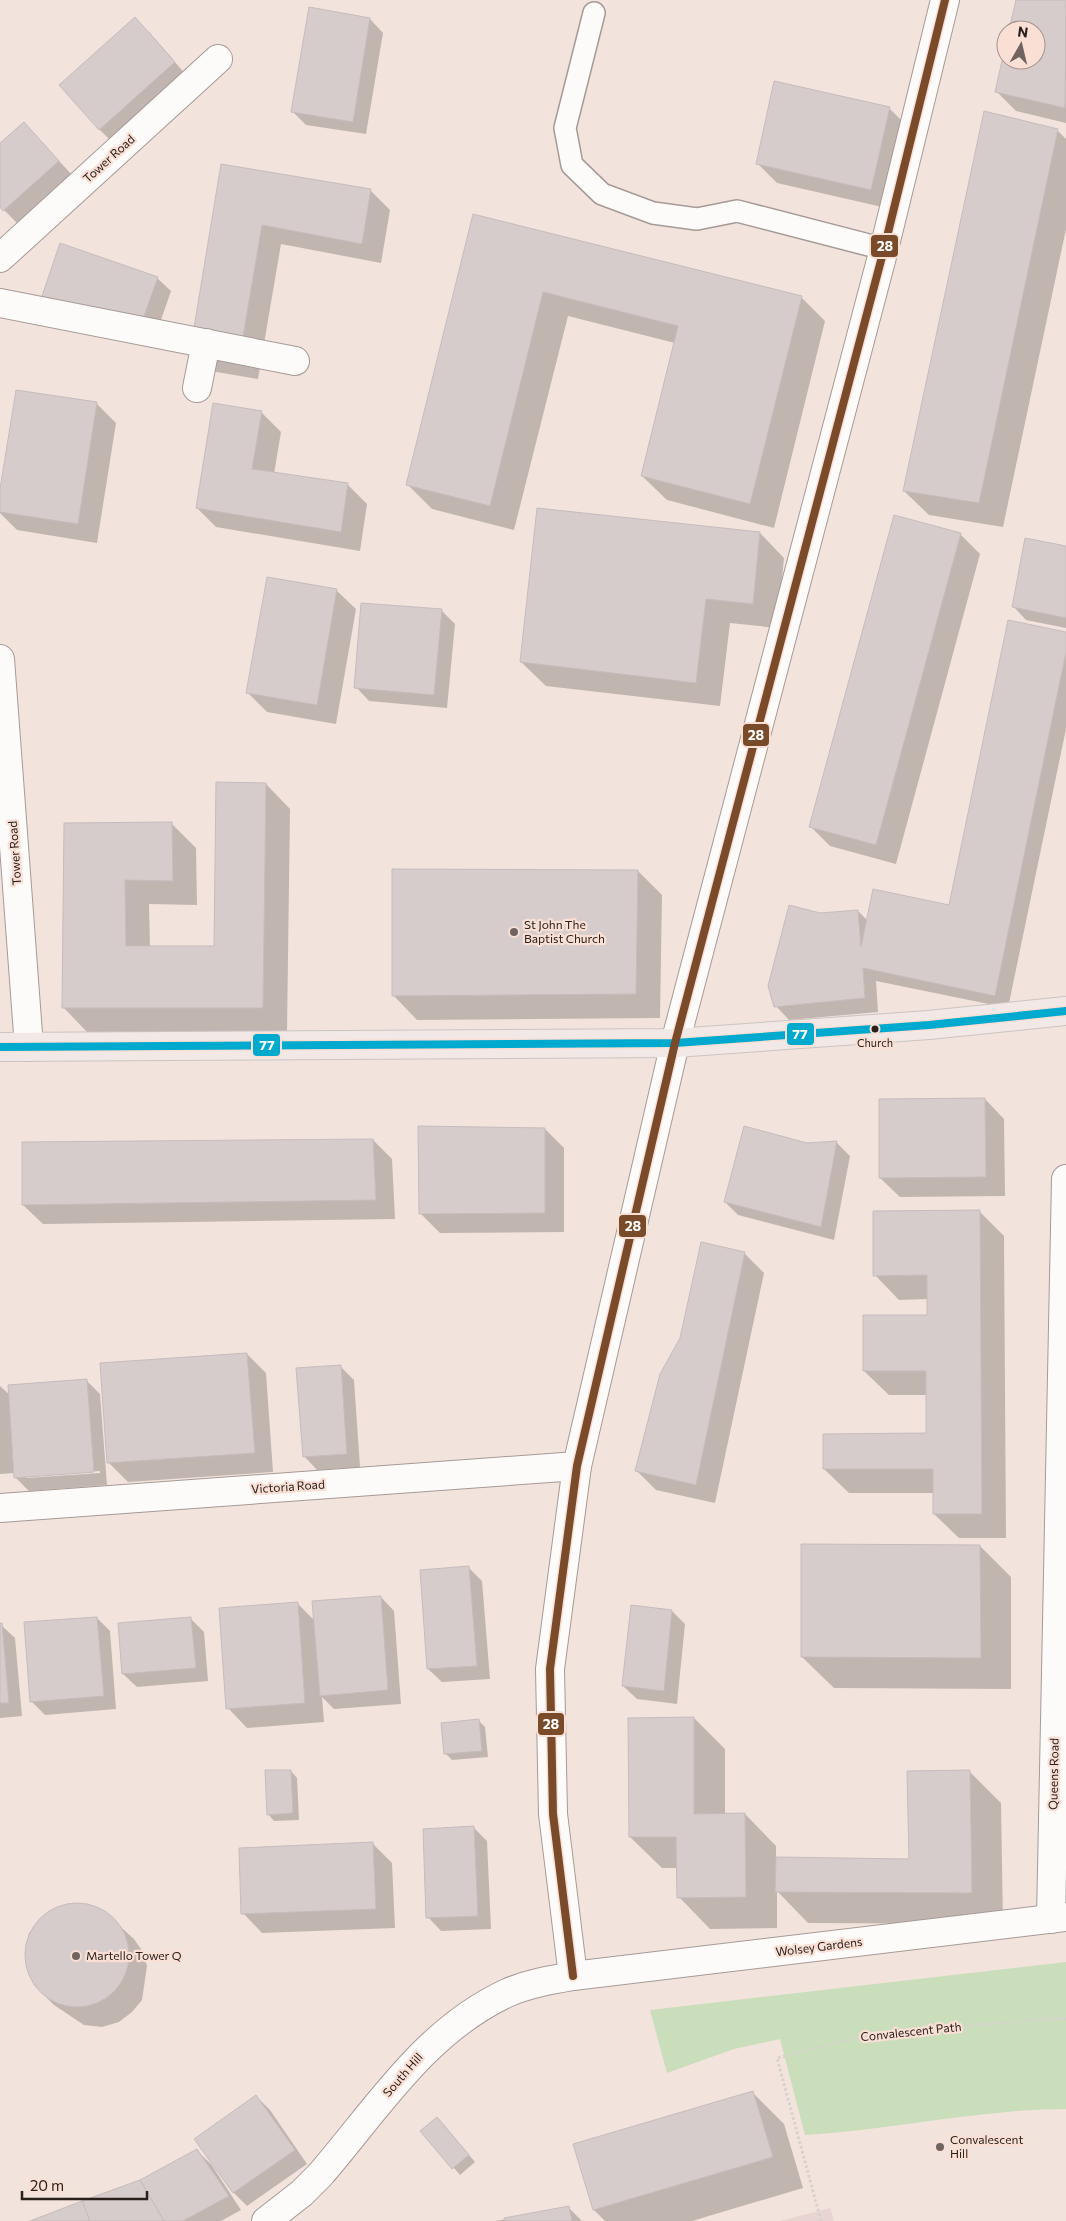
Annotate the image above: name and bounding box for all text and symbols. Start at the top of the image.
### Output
north arrow [996,20,1046,70]
text: N [1016,22,1029,41]
street label: Tower Road [80,131,137,185]
line badge: 28 [870,234,899,258]
text: 28 [877,237,894,254]
line badge: 28 [742,723,770,747]
text: 28 [748,726,765,743]
street label: Tower Road [5,820,23,886]
place label: St John The Baptist Church [524,917,605,945]
marker: St John The Baptist Church [508,926,520,938]
line badge: 77 [786,1022,815,1046]
marker: Church [870,1024,880,1034]
text: 77 [792,1025,808,1042]
line badge: 77 [252,1033,281,1057]
text: 77 [259,1036,275,1053]
place label: Church [857,1036,893,1049]
line badge: 28 [618,1214,647,1238]
text: 28 [625,1217,642,1234]
street label: Victoria Road [251,1476,325,1496]
line badge: 28 [537,1712,565,1736]
text: 28 [543,1715,560,1732]
street label: Queens Road [1045,1738,1061,1810]
street label: Wolsey Gardens [775,1934,863,1958]
place label: Martello Tower Q [86,1948,182,1962]
marker: Martello Tower Q [70,1950,82,1962]
street label: Convalescent Path [860,2019,962,2043]
street label: South Hill [380,2050,425,2099]
place label: Convalescent Hill [950,2132,1023,2160]
marker: Convalescent Hill [934,2141,946,2153]
scale bar [22,2168,148,2200]
text: 20 m [30,2176,64,2194]

